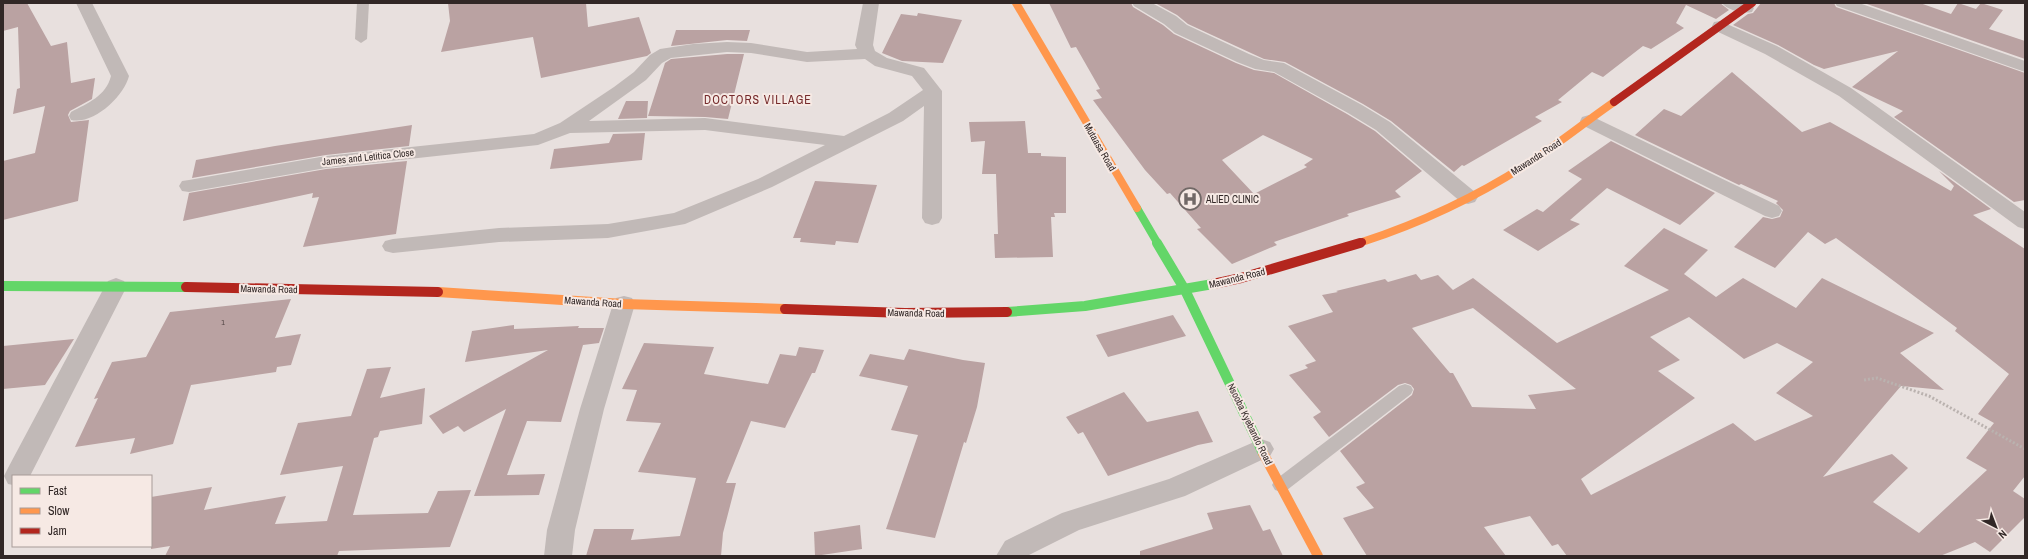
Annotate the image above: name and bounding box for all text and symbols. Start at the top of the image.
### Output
district label: DOCTORS VILLAGE [704,92,812,108]
street label: Mutaasa Road [1081,121,1119,173]
street label: Mawanda Road [1508,136,1564,178]
street label: James and Letitica Close [321,146,415,168]
hospital icon: ALIED CLINIC [1177,186,1203,212]
place label: ALIED CLINIC [1205,193,1259,206]
street label: Mawanda Road [1208,265,1266,291]
street label: Mawanda Road [240,282,298,296]
street label: Mawanda Road [564,294,622,310]
street label: Mawanda Road [887,306,945,320]
house number: 1 [221,317,225,327]
street label: Nsooba Kyebando Road [1225,381,1275,467]
legend [12,475,152,547]
text: Fast [48,483,67,499]
text: Slow [48,503,70,519]
north arrow [1976,507,2016,547]
text: Jam [48,523,67,539]
text: N [1996,527,2010,542]

